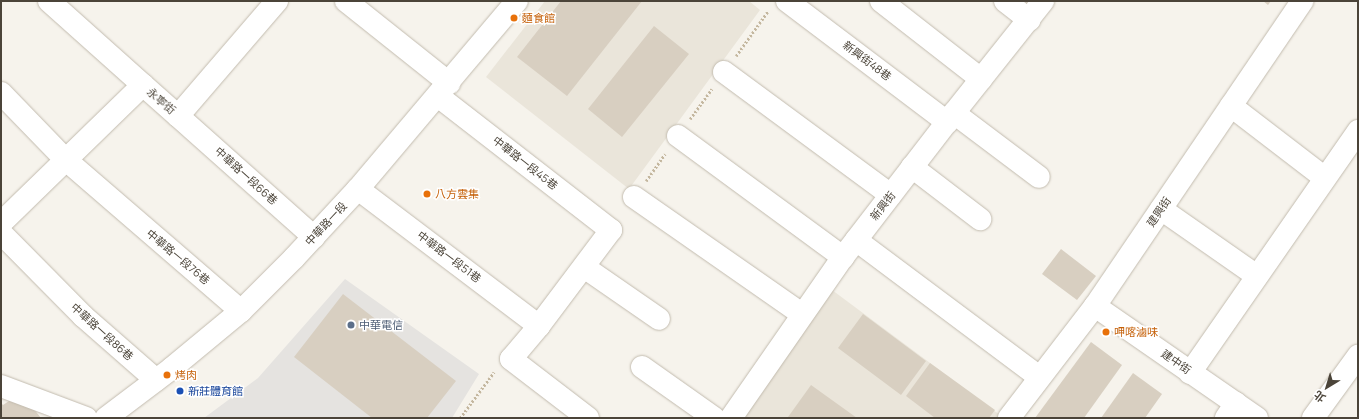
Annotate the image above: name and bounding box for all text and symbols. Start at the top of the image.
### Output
place label: 麵食館 [522,11,555,25]
marker: 麵食館 [509,13,519,23]
street label: 新興街48巷 [840,39,894,83]
street label: 永寧街 [144,85,178,117]
street label: 中華路一段45巷 [490,134,560,192]
street label: 中華路一段66巷 [212,144,280,208]
place label: 八方雲集 [435,187,479,201]
marker: 八方雲集 [422,189,432,199]
street label: 新興街 [868,189,898,223]
street label: 建興街 [1144,195,1174,229]
street label: 中華路一段 [302,199,350,249]
street label: 中華路一段76巷 [144,227,212,287]
street label: 中華路一段51巷 [414,229,484,285]
street label: 中華路一段86巷 [68,301,136,363]
place label: 中華電信 [359,318,403,332]
marker: 中華電信 [346,320,356,330]
place label: 呷喀滷味 [1114,325,1158,339]
marker: 呷喀滷味 [1101,327,1111,337]
street label: 建中街 [1159,347,1193,377]
north arrow [1307,367,1347,407]
place label: 烤肉 [175,368,197,382]
marker: 烤肉 [162,370,172,380]
place label: 新莊體育館 [188,384,243,398]
marker: 新莊體育館 [175,386,185,396]
text: 北 [1310,388,1328,406]

